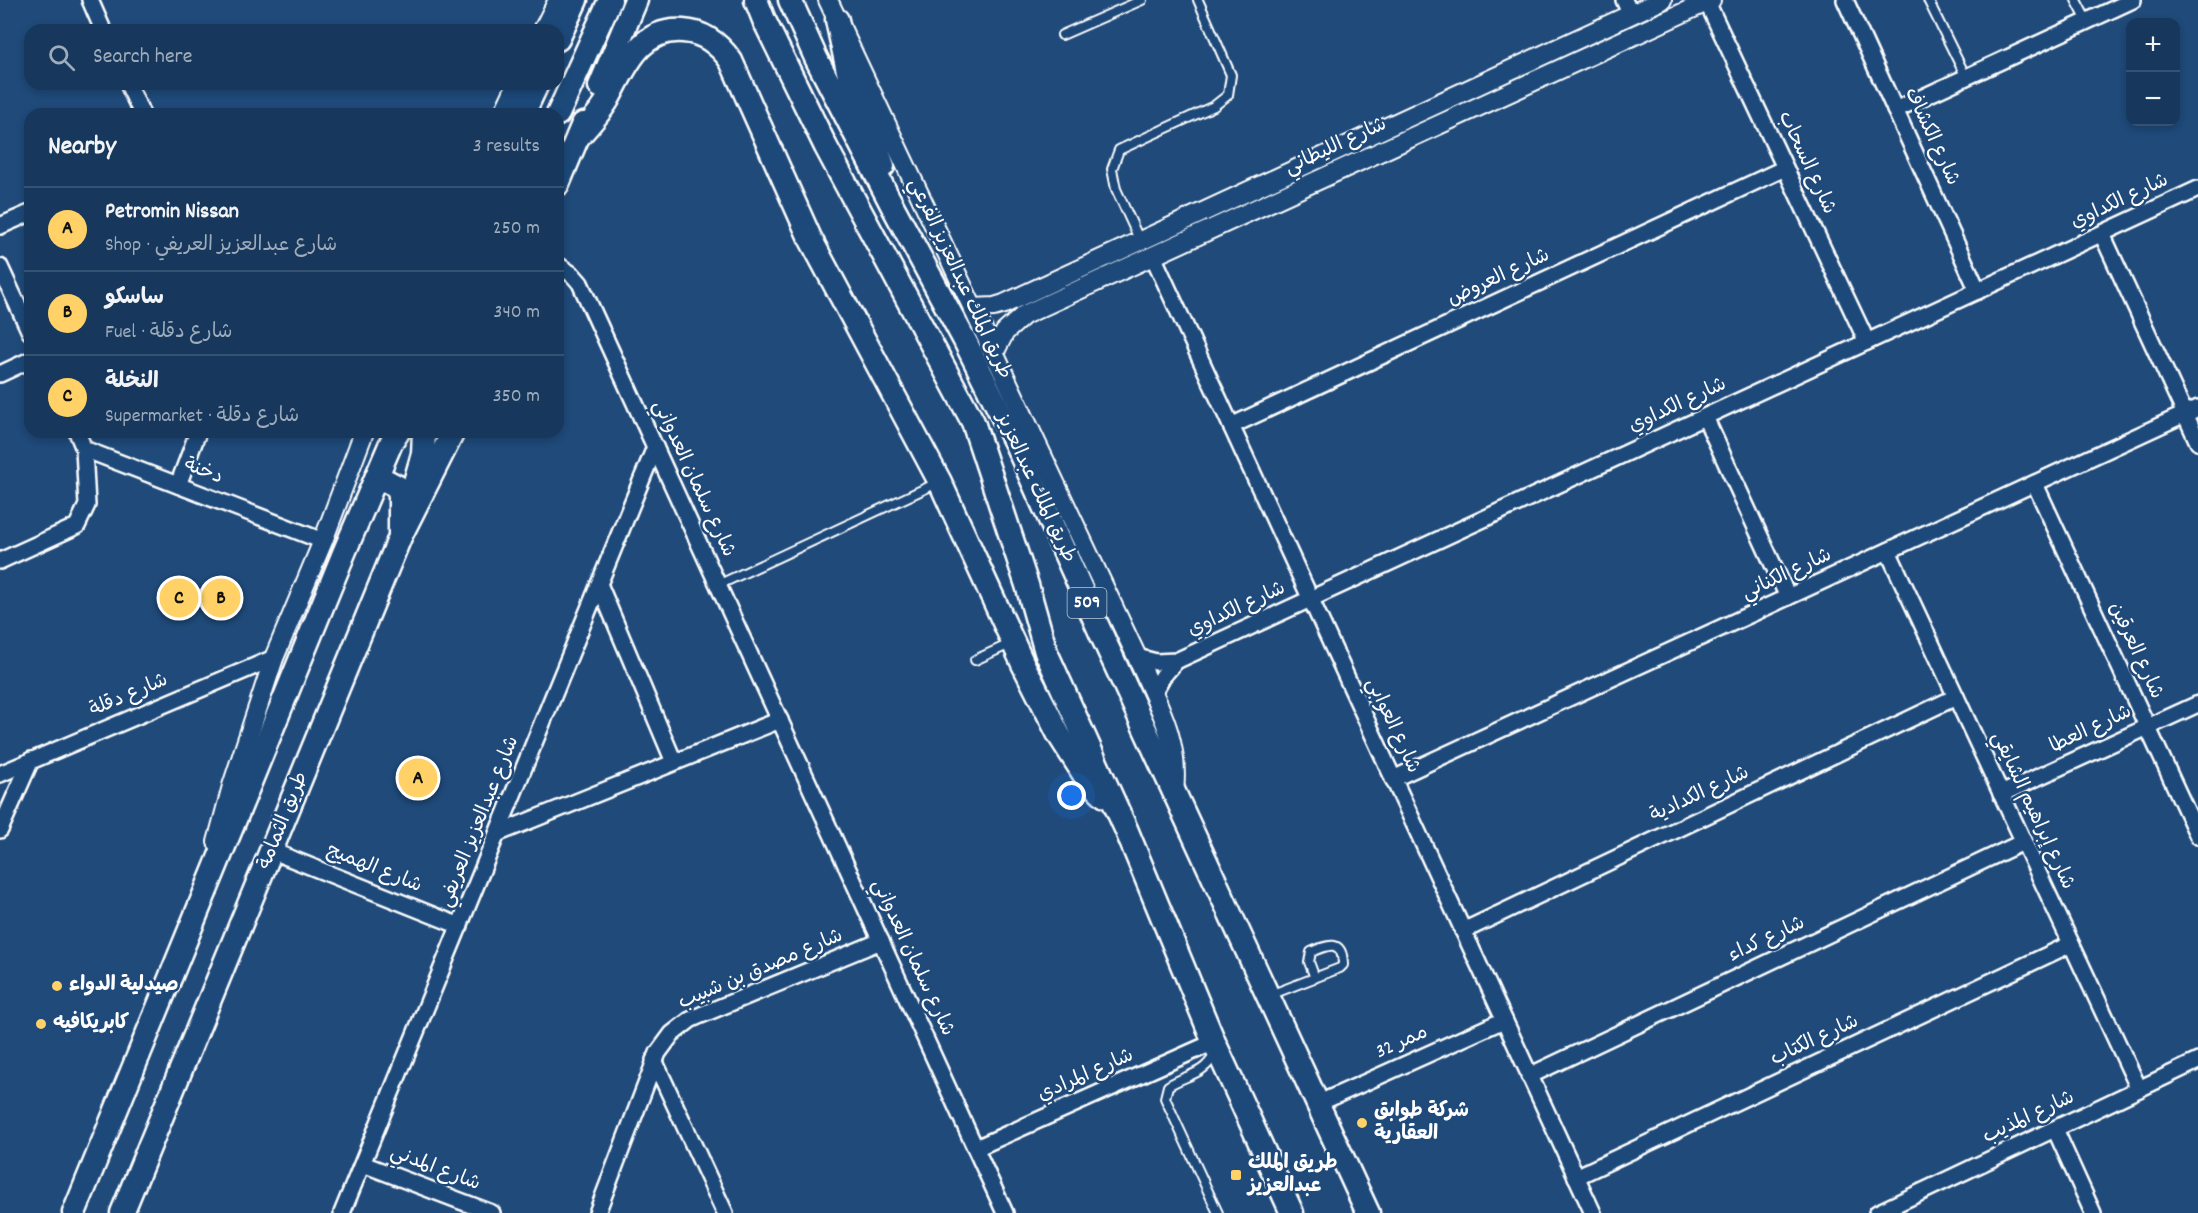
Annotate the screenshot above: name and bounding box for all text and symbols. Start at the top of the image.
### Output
map controls [2126,18,2180,126]
button: + [2126,18,2180,72]
search box [24,24,564,90]
icon: search [45,41,78,74]
text: Search here [93,42,192,73]
button: − [2126,72,2180,126]
street label: شارع الكشاف [1896,83,1966,191]
street label: شارع السحاب [1770,107,1842,219]
street label: شارع الليطاني [1280,111,1392,184]
text: Nearby [48,129,116,166]
text: 3 results [473,133,540,161]
street label: شارع الكداوي [2066,167,2174,237]
street label: طريق الملك عبدالعزيز الفرعي [899,174,1018,385]
text: Petromin Nissan [105,197,239,228]
text: A [62,215,73,243]
text: 250 m [493,215,540,243]
text: Shop · شارع عبدالعزيز العريفي [105,232,337,260]
street label: شارع العروض [1443,242,1555,314]
text: ساسكو [105,283,164,314]
text: B [63,299,72,327]
text: 340 m [494,299,540,327]
text: Fuel · شارع دقلة [105,319,233,347]
text: النخلة [105,367,159,398]
street label: شارع الكداوي [1624,371,1732,441]
text: C [63,383,72,411]
text: 350 m [493,383,540,411]
street label: شارع سلمان العدواني [643,396,742,563]
text: Supermarket · شارع دقلة [105,403,299,431]
street label: طريق الملك عبدالعزيز [987,406,1082,568]
street label: دخنة [179,452,227,492]
street label: شارع الكناني [1737,542,1837,609]
street label: شارع الكداوي [1183,575,1291,645]
pin: C [160,576,198,620]
pin: B [202,576,240,620]
road number: 509 [1068,588,1106,618]
street label: شارع العرقين [2100,598,2170,704]
street label: شارع دقلة [85,667,173,725]
street label: شارع العوابي [1357,674,1426,779]
street label: شارع العطا [2045,699,2137,761]
street label: شارع إبراهيم الشايقي [1982,728,2081,895]
street label: شارع عبدالعزيز العريفي [433,732,528,912]
pin: A [398,756,438,800]
street label: شارع الكدادية [1646,760,1754,830]
street label: طريق الثمامة [252,768,316,874]
your location [1057,781,1086,810]
street label: شارع الهميج [322,837,426,901]
street label: شارع سلمان العدواني [862,875,961,1042]
street label: شارع كداء [1724,910,1810,970]
street label: شارع مصدق بن شبيب [674,923,848,1017]
place label: صيدلية الدواء [69,972,179,1000]
marker: صيدلية الدواء [50,979,64,993]
street label: شارع الكتاب [1766,1008,1864,1074]
place label: كابريكافيه [53,1010,129,1038]
marker: كابريكافيه [34,1017,48,1031]
street label: ممر 32 [1371,1019,1433,1067]
street label: شارع المرادي [1034,1042,1138,1110]
street label: شارع المذيب [1978,1084,2080,1152]
place label: شركة طوابق العقارية [1374,1098,1469,1149]
marker: شركة طوابق العقارية [1355,1116,1369,1130]
street label: شارع المدني [386,1139,484,1200]
place label: طريق الملك عبدالعزيز [1246,1150,1337,1201]
marker: طريق الملك عبدالعزيز [1229,1168,1243,1182]

